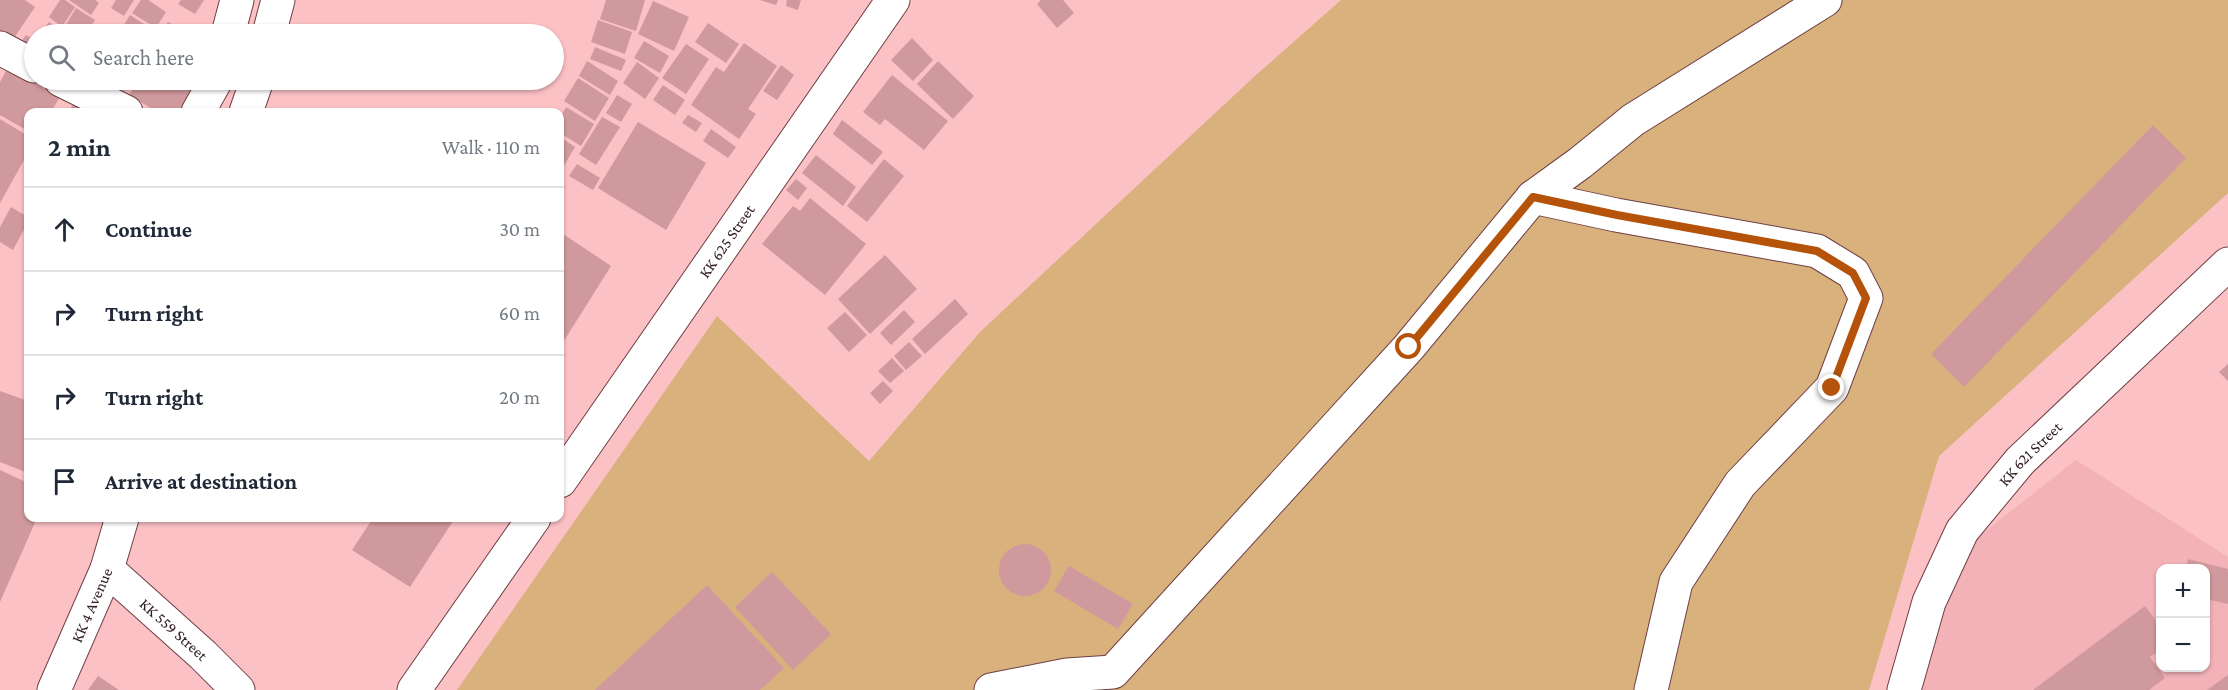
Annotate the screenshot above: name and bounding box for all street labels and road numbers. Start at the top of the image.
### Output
street label: KK 625 Street [695,201,758,281]
street label: KK 621 Street [1995,417,2065,489]
street label: KK 4 Avenue [68,565,115,645]
street label: KK 559 Street [137,594,212,664]

